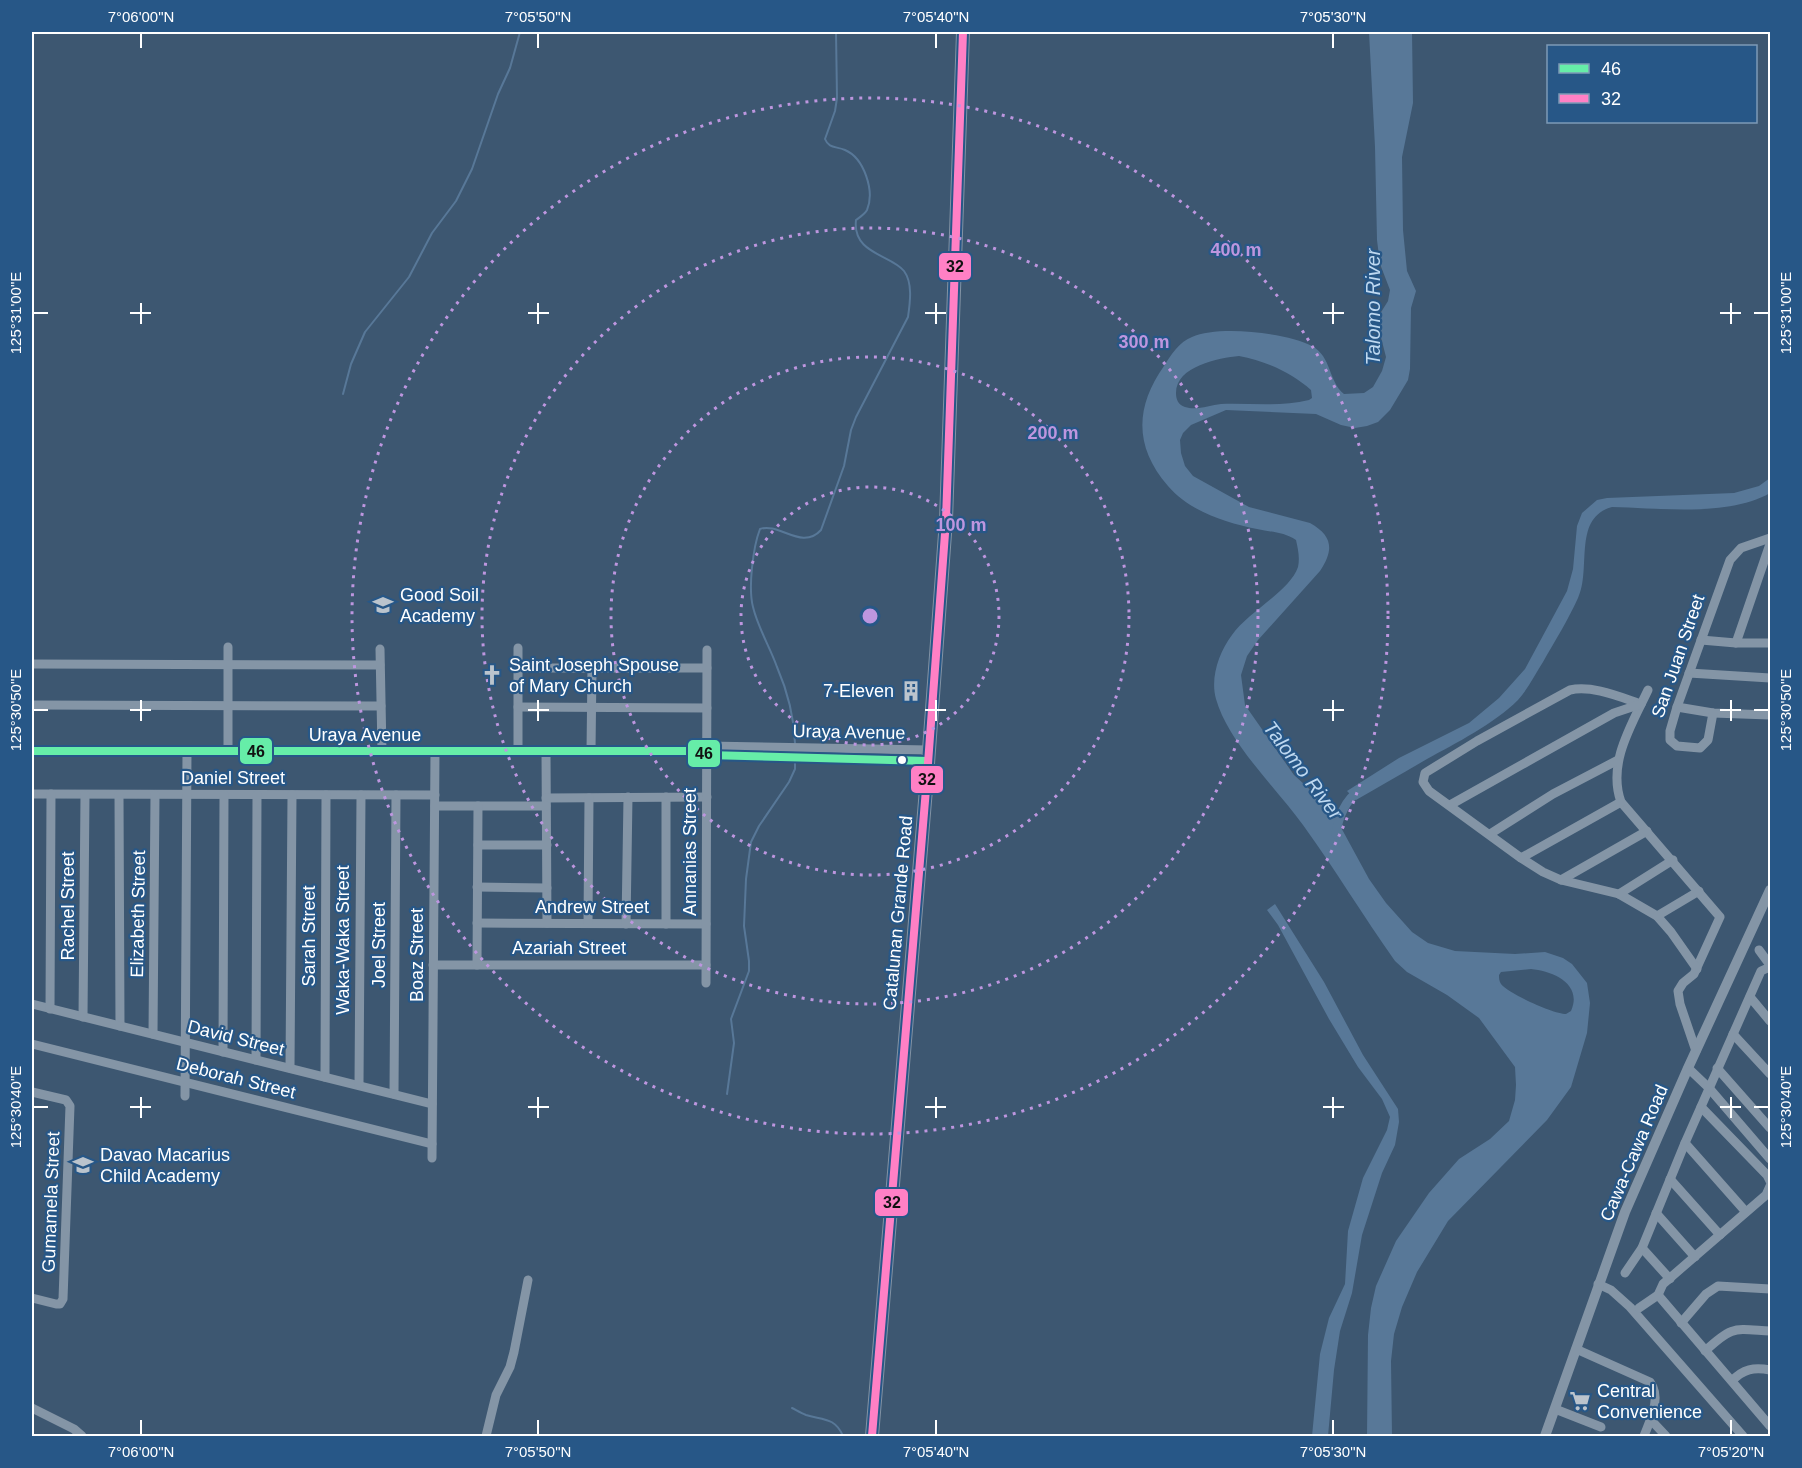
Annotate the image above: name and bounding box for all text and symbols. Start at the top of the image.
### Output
text: 7°06'00"N [108,8,174,25]
text: 7°05'50"N [505,8,571,25]
text: 7°05'40"N [903,8,969,25]
text: 7°05'30"N [1300,8,1366,25]
legend [1547,45,1757,123]
text: 46 [1601,59,1621,79]
text: 32 [1601,89,1621,109]
text: 400 m [1210,240,1262,260]
water label: Talomo River [1362,247,1384,366]
line badge: 32 [938,252,972,281]
text: 32 [946,258,964,275]
text: 125°31'00"E [7,272,24,354]
text: 125°31'00"E [1777,272,1794,354]
text: 300 m [1118,332,1170,352]
text: 200 m [1027,423,1079,443]
text: 100 m [935,515,987,535]
place label: Good Soil Academy [400,585,479,626]
street label: San Juan Street [1648,592,1708,720]
school or university icon: Good Soil Academy [371,593,395,617]
centre of rings [860,606,880,626]
place label: Saint Joseph Spouse of Mary Church [509,655,679,696]
church icon: Saint Joseph Spouse of Mary Church [480,663,504,687]
text: 125°30'50"E [7,669,24,751]
text: 125°30'50"E [1777,669,1794,751]
building icon: 7-Eleven [899,679,923,703]
place label: 7-Eleven [823,681,894,701]
water label: Talomo River [1259,717,1348,824]
street label: Uraya Avenue [792,721,906,743]
street label: Uraya Avenue [309,725,421,745]
line badge: 46 [239,737,273,765]
line badge: 46 [687,739,721,768]
text: 46 [247,743,265,760]
text: 46 [695,745,713,762]
unlabelled marker [896,754,908,766]
line badge: 32 [910,765,944,794]
street label: Daniel Street [181,768,285,788]
text: 32 [918,771,936,788]
street label: Annanias Street [680,788,700,916]
street label: Catalunan Grande Road [880,815,916,1011]
street label: Elizabeth Street [127,850,149,978]
street label: Rachel Street [58,851,78,961]
street label: Waka-Waka Street [333,865,353,1015]
street label: Sarah Street [299,885,319,987]
street label: Andrew Street [535,897,649,917]
street label: Joel Street [369,902,389,988]
street label: Boaz Street [407,908,427,1002]
street label: Azariah Street [512,938,626,958]
street label: David Street [186,1016,286,1060]
street label: Deborah Street [174,1054,298,1102]
text: 125°30'40"E [7,1066,24,1148]
text: 125°30'40"E [1777,1066,1794,1148]
street label: Cawa-Cawa Road [1596,1082,1672,1224]
street label: Gumamela Street [39,1131,63,1273]
place label: Davao Macarius Child Academy [100,1145,230,1186]
school or university icon: Davao Macarius Child Academy [71,1153,95,1177]
line badge: 32 [874,1188,909,1217]
text: 32 [883,1194,901,1211]
place label: Central Convenience [1597,1381,1702,1422]
supermarket icon: Central Convenience [1568,1389,1592,1413]
text: 7°06'00"N [108,1443,174,1460]
text: 7°05'50"N [505,1443,571,1460]
text: 7°05'40"N [903,1443,969,1460]
text: 7°05'30"N [1300,1443,1366,1460]
text: 7°05'20"N [1698,1443,1764,1460]

